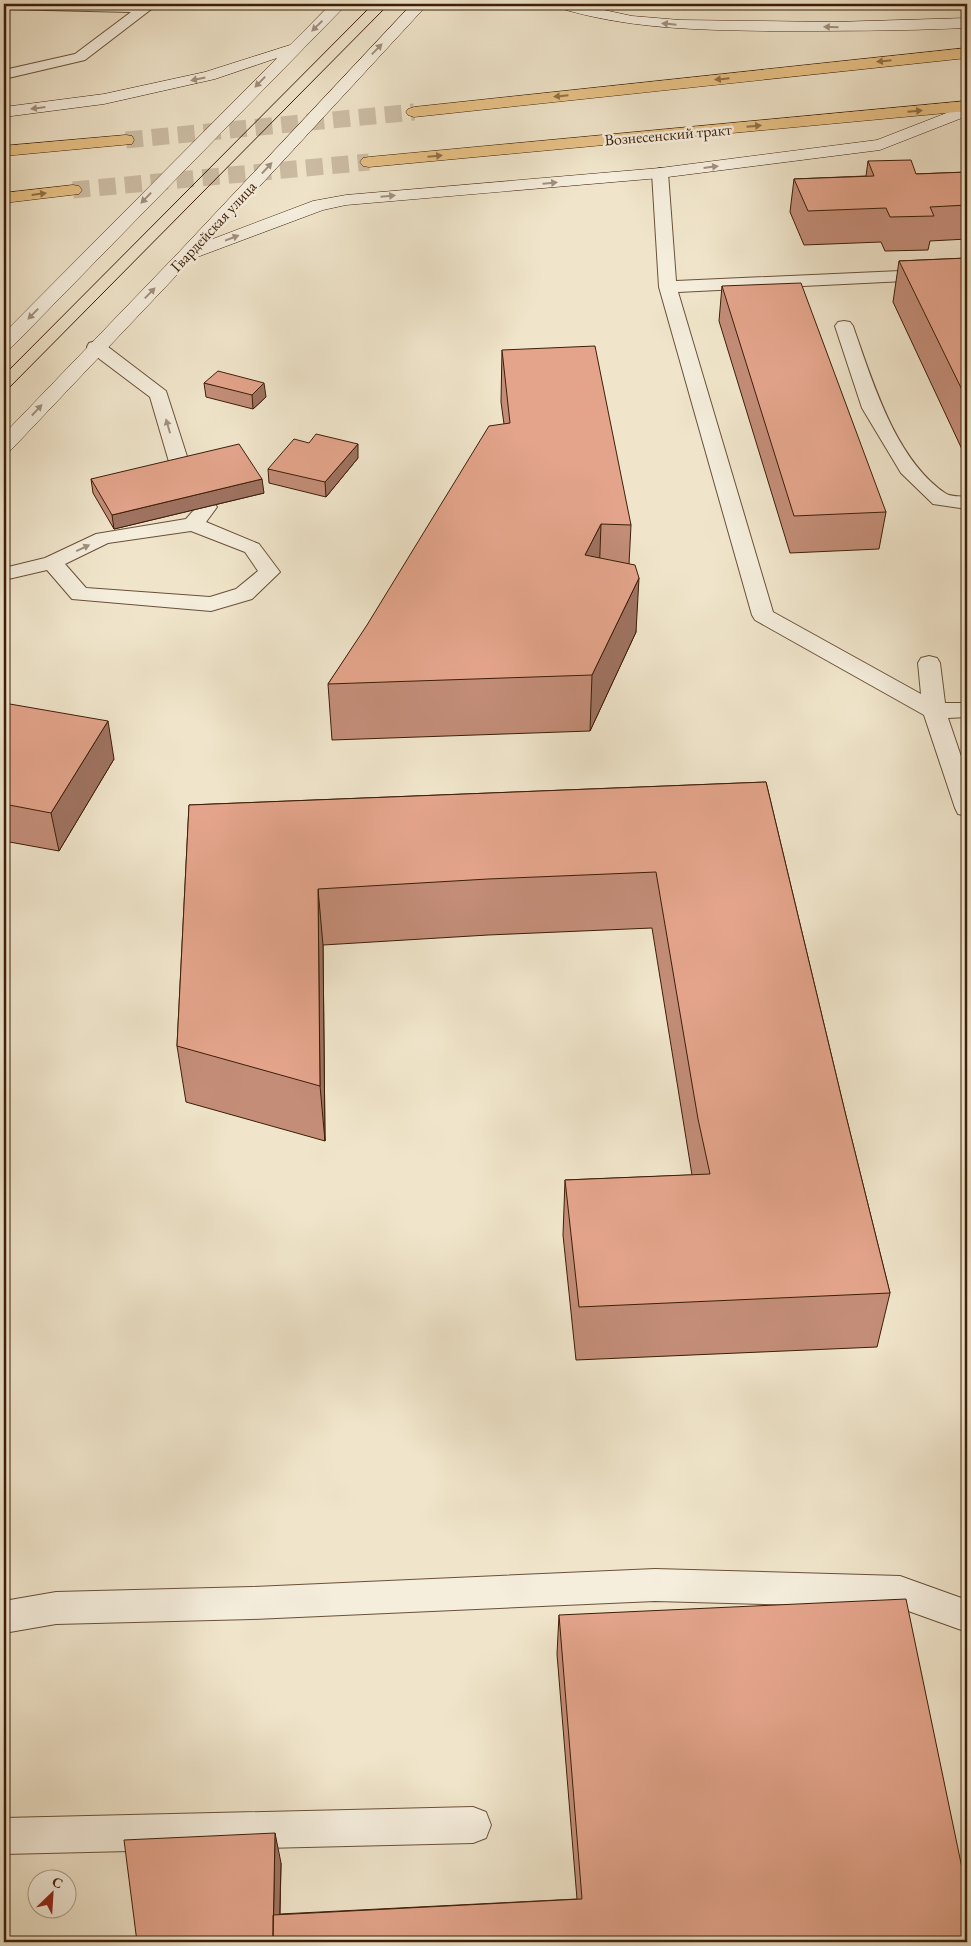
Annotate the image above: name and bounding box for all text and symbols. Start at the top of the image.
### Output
one-way arrow [311,19,323,31]
one-way arrow [660,20,676,28]
one-way arrow [823,23,839,31]
one-way arrow [371,43,383,55]
one-way arrow [876,57,892,65]
one-way arrow [191,75,206,83]
one-way arrow [714,75,730,83]
one-way arrow [254,76,266,88]
one-way arrow [552,92,568,100]
one-way arrow [30,104,46,112]
one-way arrow [908,106,924,114]
street label: Вознесенский тракт [604,118,733,151]
one-way arrow [746,122,762,130]
one-way arrow [427,152,443,160]
one-way arrow [261,163,273,175]
one-way arrow [704,163,720,171]
street label: Гвардейская улица [166,176,262,276]
one-way arrow [542,178,558,186]
one-way arrow [31,190,47,198]
one-way arrow [141,192,153,204]
one-way arrow [380,192,396,200]
one-way arrow [225,234,240,242]
one-way arrow [143,287,155,299]
one-way arrow [27,308,39,320]
one-way arrow [31,405,43,417]
one-way arrow [164,418,172,433]
one-way arrow [76,543,90,551]
north arrow [28,1868,78,1918]
text: С [49,1872,66,1893]

